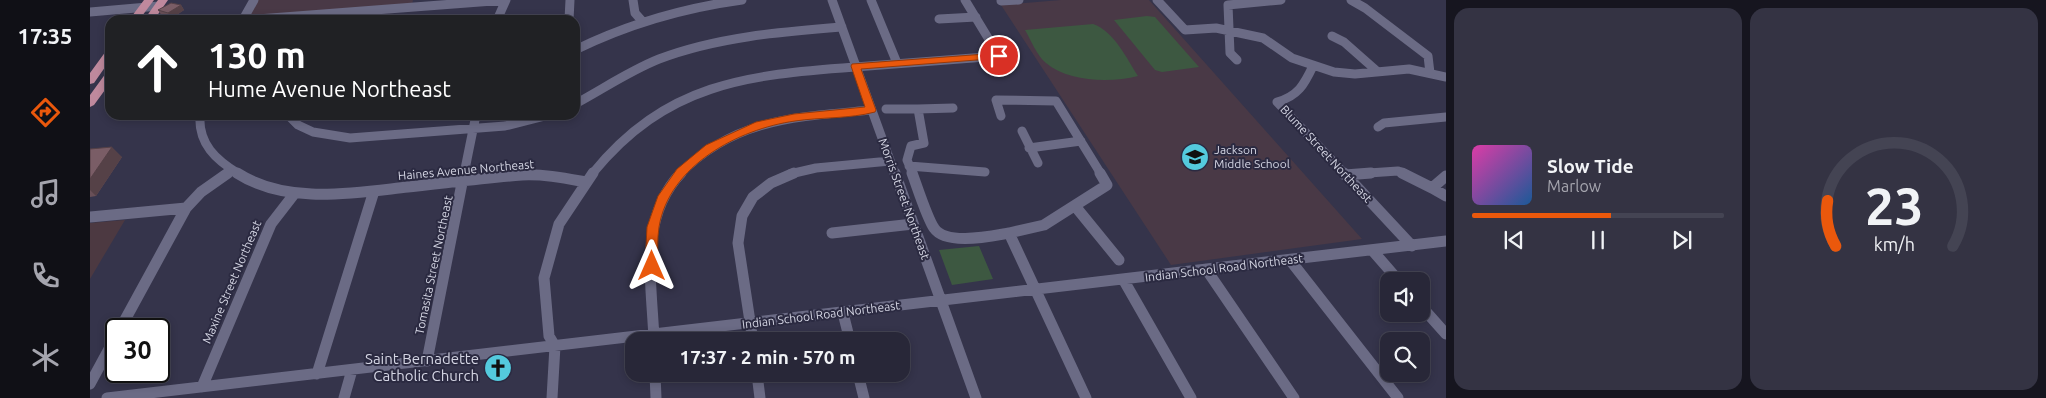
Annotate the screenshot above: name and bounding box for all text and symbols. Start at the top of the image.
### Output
text: 17:35 [17,23,73,48]
icon: ahead [125,35,190,100]
text: 130 m [208,35,306,75]
pin [978,35,1020,77]
icon: arrive [985,42,1013,70]
text: Hume Avenue Northeast [208,76,451,101]
icon: directions [28,95,63,130]
street label: Blume Street Northeast [1278,102,1375,205]
street label: Morris Street Northeast [876,136,933,261]
school or university icon: Jackson Middle School [1180,142,1210,172]
place label: Jackson Middle School [1214,143,1290,170]
text: Slow Tide [1547,155,1634,177]
street label: Haines Avenue Northeast [397,157,535,182]
icon: music [28,176,63,211]
text: Marlow [1547,177,1601,195]
text: 23 [1865,177,1923,235]
street label: Tomasita Street Northeast [412,194,455,336]
street label: Maxine Street Northeast [200,218,264,345]
icon: previous [1500,226,1528,254]
icon: pause [1584,226,1612,254]
icon: next [1668,226,1696,254]
text: km/h [1873,234,1915,254]
position arrow [625,239,677,291]
street label: Indian School Road Northeast [1144,251,1304,284]
icon: phone [28,258,63,293]
map controls [1380,272,1430,382]
button: sound [1380,272,1430,322]
street label: Indian School Road Northeast [741,298,901,331]
speed limit sign: 30 [105,318,170,383]
button: search [1380,332,1430,382]
icon: climate [28,340,63,375]
text: 17:37 · 2 min · 570 m [680,346,855,368]
place label: Saint Bernadette Catholic Church [365,350,479,384]
church icon: Saint Bernadette Catholic Church [483,353,513,383]

